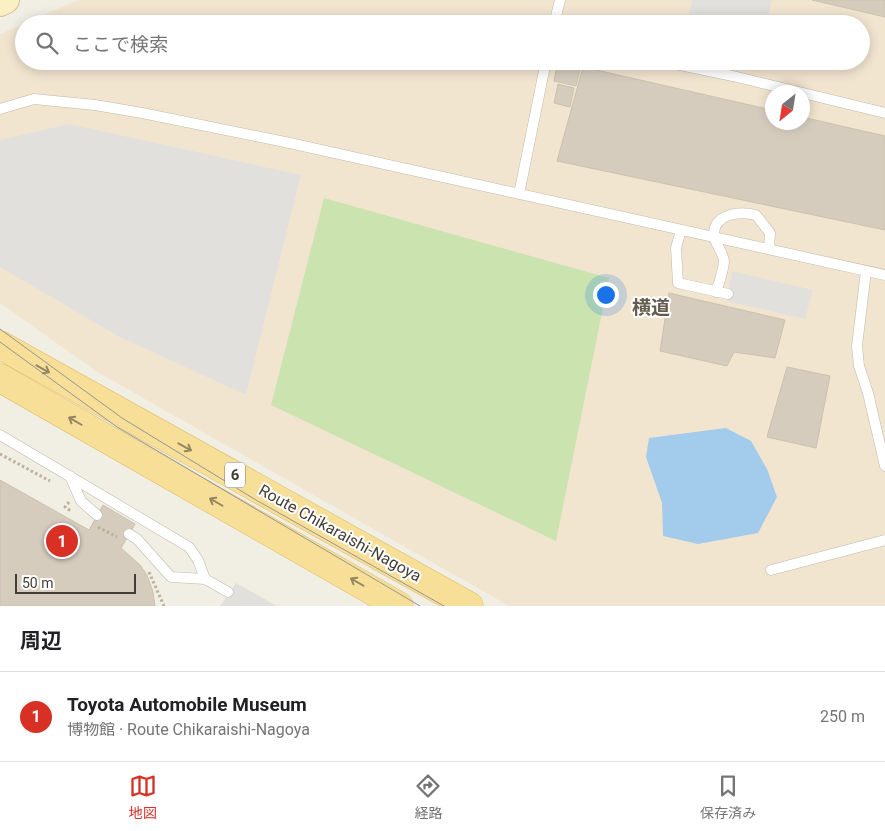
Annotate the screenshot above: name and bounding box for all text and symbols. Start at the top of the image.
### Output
search box [15,15,870,70]
icon: search [33,29,61,57]
text: ここで検索 [73,33,168,56]
north arrow [765,85,810,130]
your location [593,282,619,308]
district label: 横道 [632,296,670,319]
one-way arrow [35,364,50,374]
one-way arrow [67,416,82,426]
one-way arrow [177,443,192,453]
road number: 6 [225,462,245,488]
street label: Route Chikaraishi-Nagoya [255,480,425,586]
one-way arrow [209,496,223,506]
pin: 1 [46,522,78,560]
scale bar [15,571,136,594]
text: 50 m [22,575,54,591]
one-way arrow [350,577,364,587]
text: 周辺 [20,629,62,653]
text: Toyota Automobile Museum [67,693,307,716]
text: 1 [31,707,41,726]
text: 250 m [820,707,865,726]
text: 博物館 · Route Chikaraishi-Nagoya [67,720,310,739]
tab: 地図 [129,772,157,822]
tab: 経路 [414,772,442,822]
tab: 保存済み [700,772,756,822]

